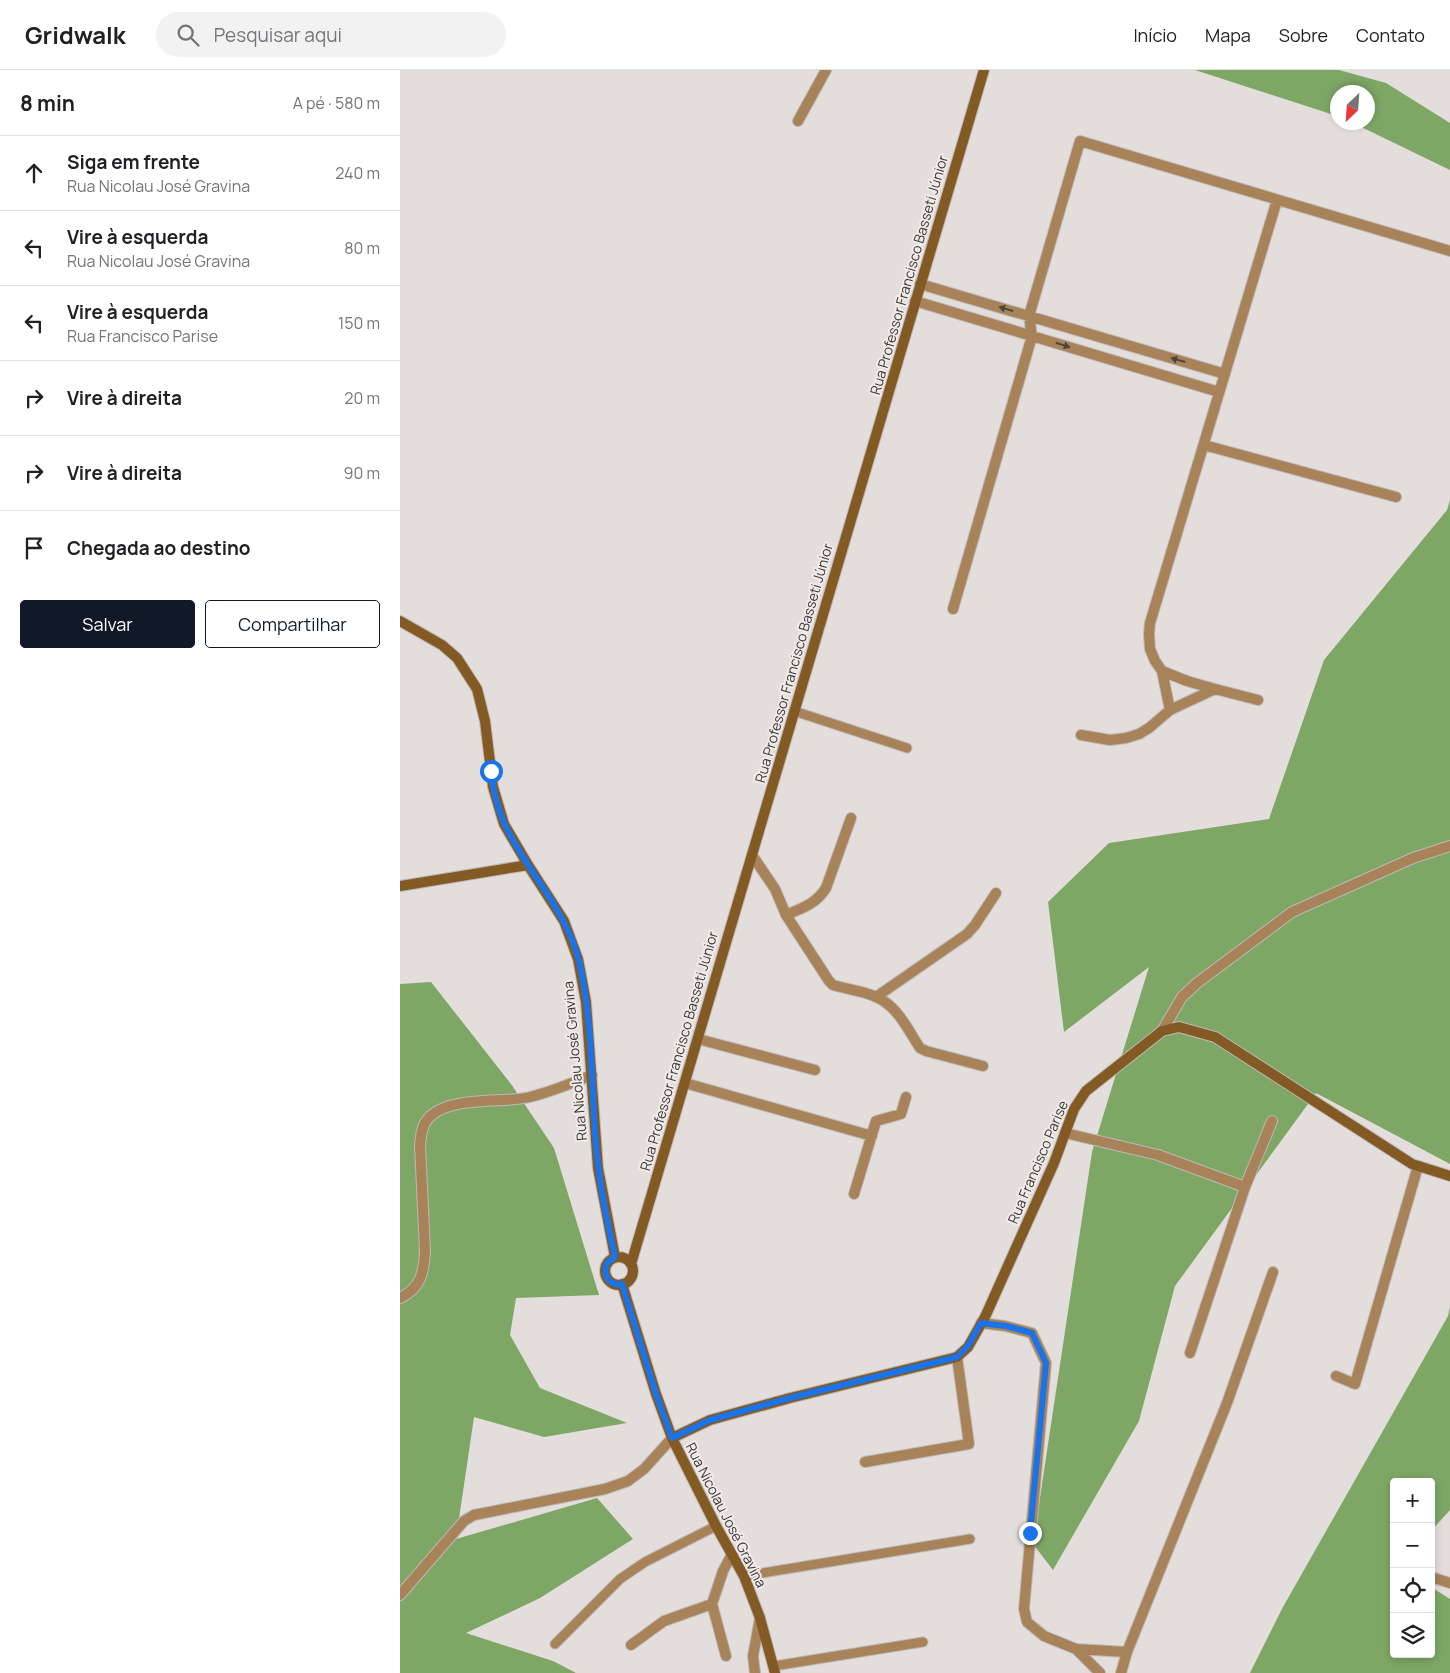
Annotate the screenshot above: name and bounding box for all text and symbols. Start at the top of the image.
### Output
search box [156,12,506,57]
text: Gridwalk [25,18,126,51]
icon: search [174,21,202,49]
text: Pesquisar aqui [214,22,342,48]
text: Início [1133,23,1177,47]
text: Mapa [1205,23,1251,47]
text: Sobre [1279,23,1328,47]
text: Contato [1356,23,1425,47]
north arrow [1330,85,1375,130]
text: 8 min [20,89,75,117]
text: A pé · 580 m [293,92,380,114]
text: Siga em frente [67,149,200,175]
street label: Rua Professor Francisco Basseti Júnior [865,153,952,397]
icon: ahead [20,159,48,187]
text: 240 m [335,162,380,184]
text: Rua Nicolau José Gravina [67,175,250,197]
text: Vire à esquerda [67,224,208,250]
icon: left [20,234,48,262]
text: 80 m [344,237,380,259]
text: Rua Nicolau José Gravina [67,250,250,272]
text: Vire à esquerda [67,299,208,325]
one-way arrow [998,304,1013,312]
icon: left [20,309,48,337]
text: 150 m [338,312,380,334]
text: Rua Francisco Parise [67,325,218,347]
one-way arrow [1055,342,1070,350]
one-way arrow [1171,355,1186,363]
icon: right [20,384,48,412]
text: Vire à direita [67,385,182,411]
text: 20 m [344,387,380,409]
icon: right [20,459,48,487]
text: Vire à direita [67,460,182,486]
text: 90 m [344,462,380,484]
icon: arrive [20,534,48,562]
text: Chegada ao destino [67,535,250,561]
street label: Rua Professor Francisco Basseti Júnior [750,541,837,785]
button: Salvar [20,600,195,648]
button: Compartilhar [205,600,380,648]
route start [480,760,503,783]
street label: Rua Professor Francisco Basseti Júnior [635,929,722,1173]
street label: Rua Nicolau José Gravina [558,980,591,1142]
street label: Rua Francisco Parise [1003,1097,1072,1226]
street label: Rua Nicolau José Gravina [682,1439,771,1590]
map controls [1390,1478,1435,1658]
button: + [1390,1478,1435,1523]
route end [1019,1522,1042,1545]
button: − [1390,1523,1435,1568]
button: locate [1390,1568,1435,1613]
button: layers [1390,1613,1435,1658]

